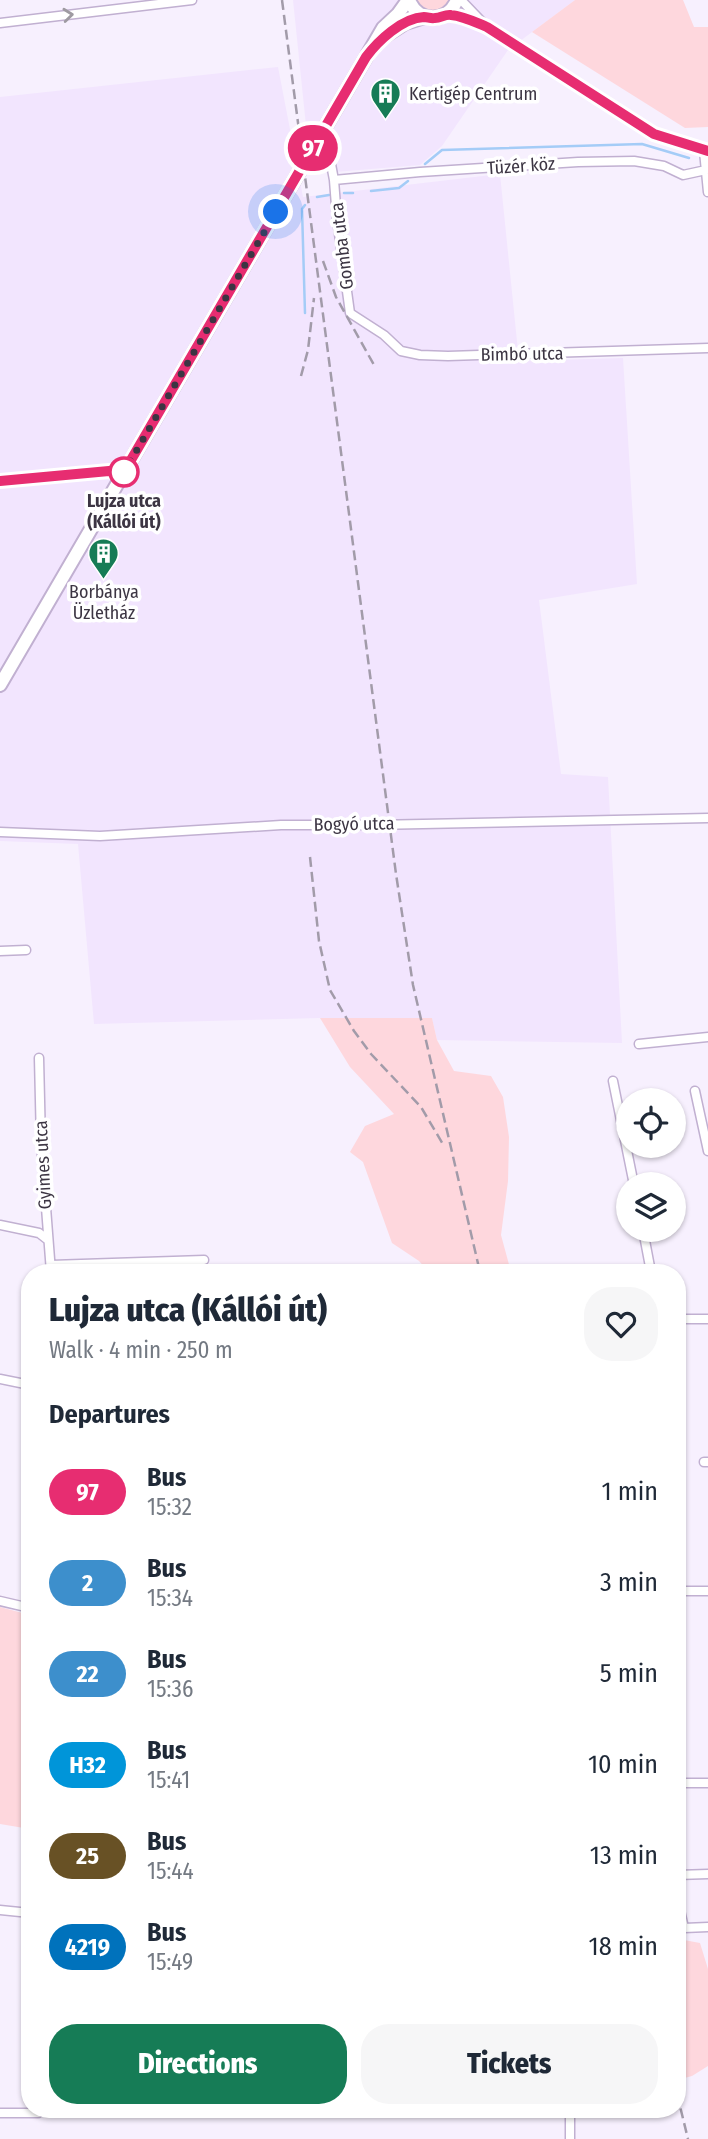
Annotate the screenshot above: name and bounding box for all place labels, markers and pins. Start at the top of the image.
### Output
building icon: Kertigép Centrum [369,77,403,121]
place label: Kertigép Centrum [409,83,537,105]
marker: Lujza utca (Kállói út) [109,457,139,487]
place label: Lujza utca (Kállói út) [87,490,161,533]
building icon: Borbánya Üzletház [87,537,121,581]
place label: Borbánya Üzletház [69,581,139,624]

